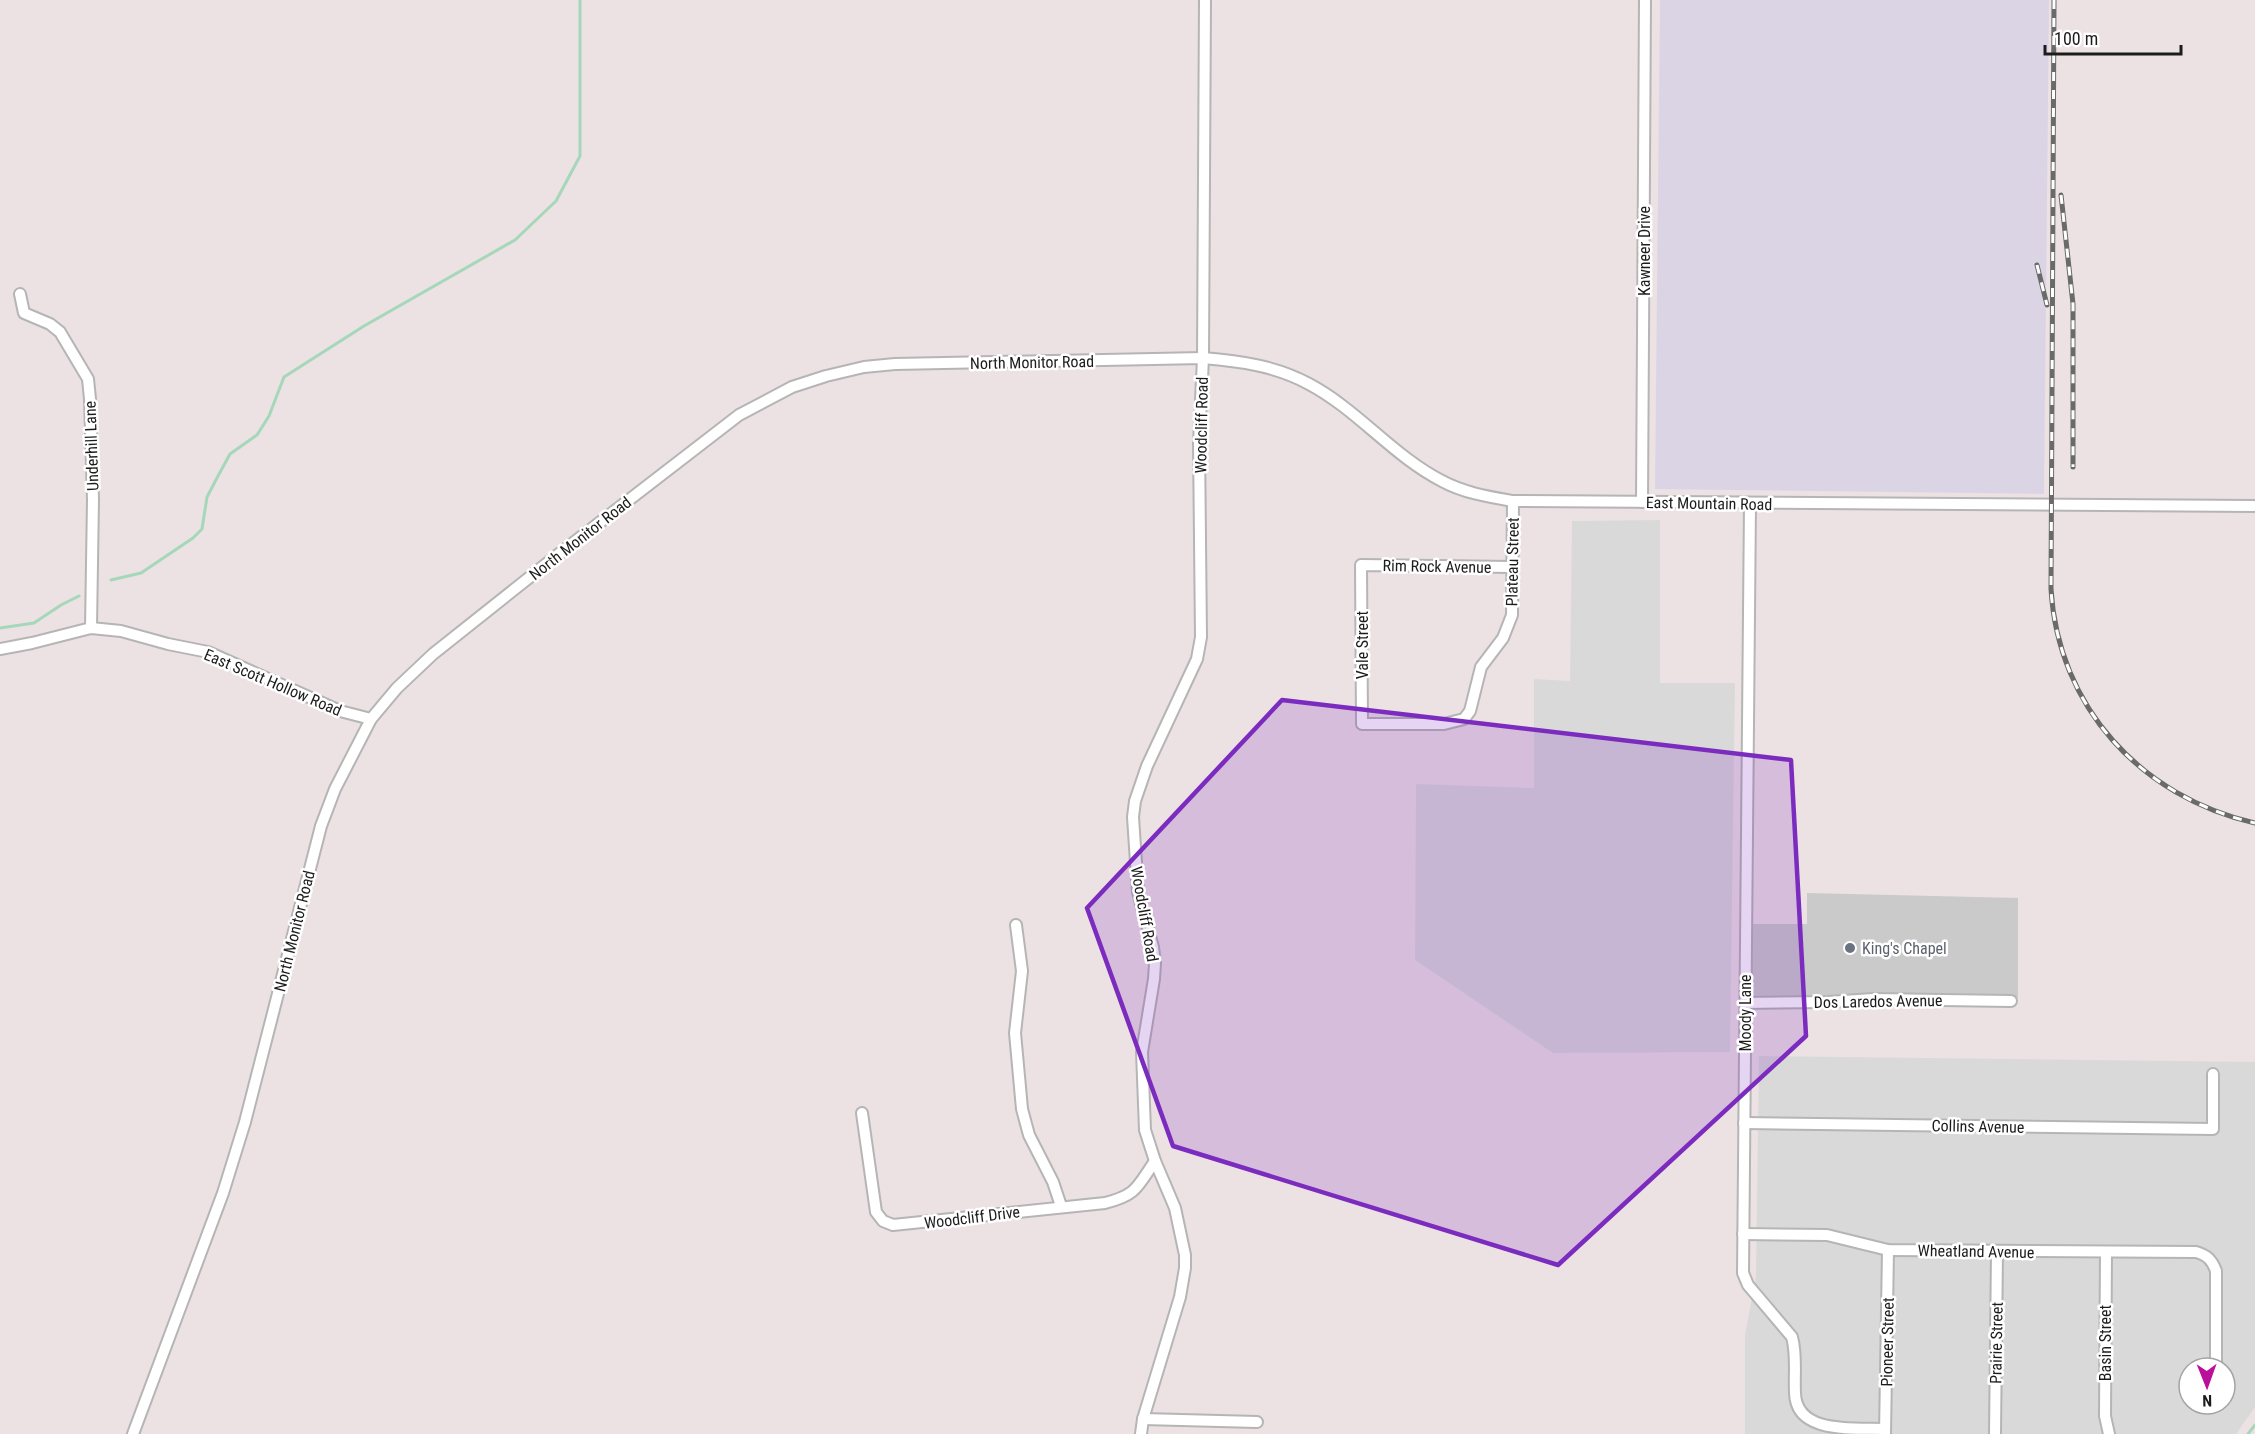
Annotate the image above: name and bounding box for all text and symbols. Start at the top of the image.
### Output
scale bar [2045,18,2182,56]
text: 100 m [2054,28,2098,49]
street label: Kawneer Drive [1635,206,1654,296]
street label: North Monitor Road [970,352,1094,373]
street label: Woodcliff Road [1191,377,1212,473]
street label: Underhill Lane [80,401,103,491]
street label: North Monitor Road [526,493,635,584]
street label: East Mountain Road [1646,493,1772,514]
street label: Plateau Street [1502,517,1523,607]
street label: Rim Rock Avenue [1382,556,1492,577]
street label: Vale Street [1353,610,1372,679]
street label: East Scott Hollow Road [201,645,344,720]
street label: Woodcliff Road [1127,865,1162,963]
street label: North Monitor Road [270,869,319,994]
place label: King's Chapel [1862,939,1947,958]
marker: King's Chapel [1843,941,1857,955]
street label: Moody Lane [1736,975,1755,1051]
street label: Dos Laredos Avenue [1814,991,1942,1012]
street label: Collins Avenue [1931,1116,2025,1137]
street label: Woodcliff Drive [923,1202,1021,1233]
street label: Wheatland Avenue [1918,1241,2034,1262]
street label: Pioneer Street [1877,1297,1898,1387]
street label: Prairie Street [1986,1302,2007,1384]
street label: Basin Street [2096,1305,2115,1381]
north arrow [2177,1356,2237,1416]
text: N [2202,1391,2212,1410]

